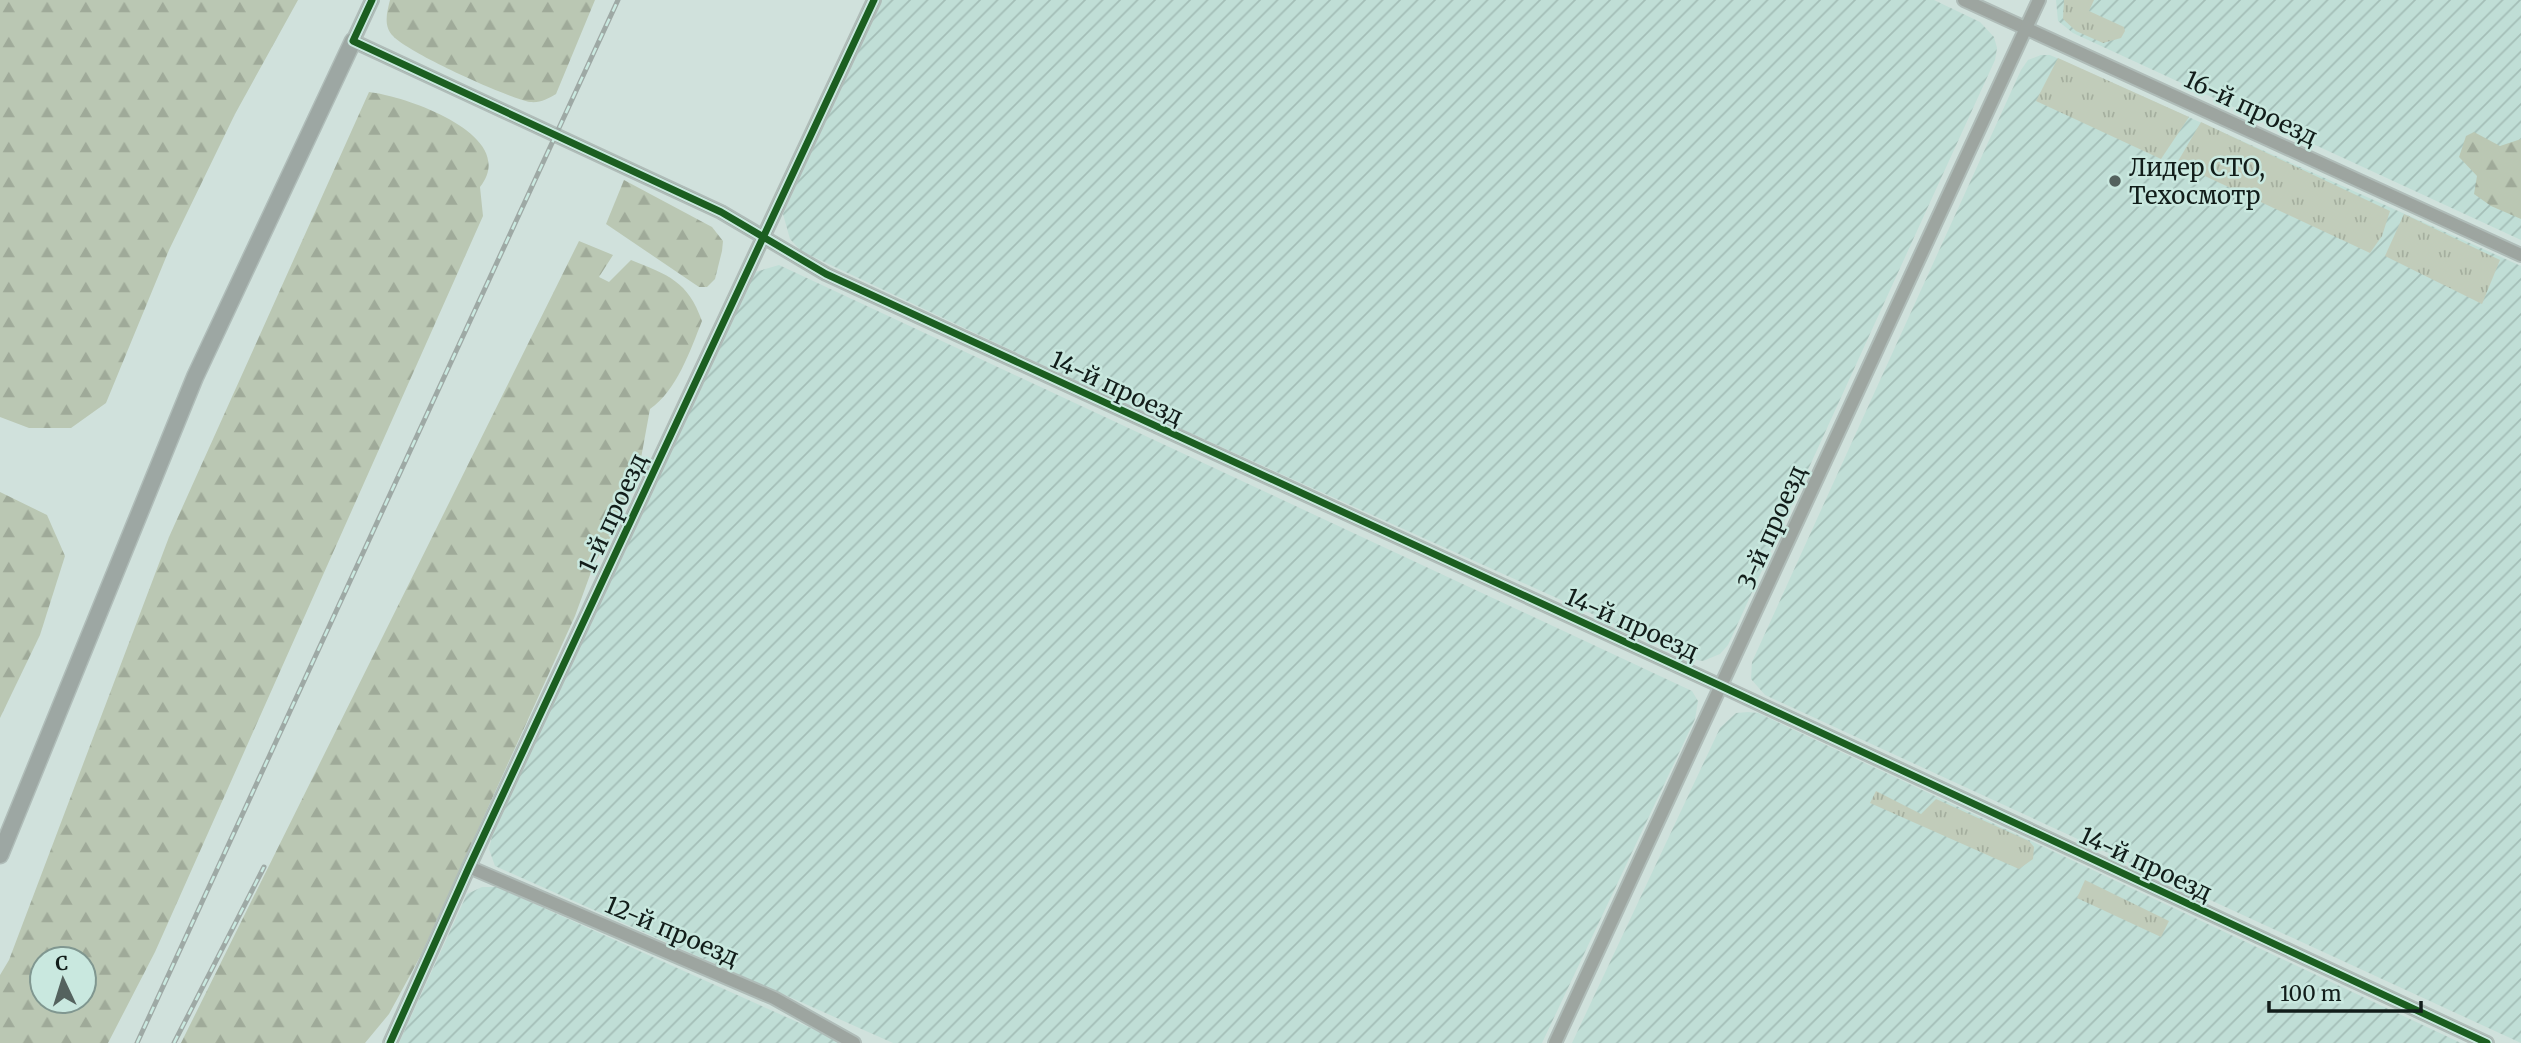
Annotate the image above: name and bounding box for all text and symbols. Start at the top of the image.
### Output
street label: 16-й проезд [2179,64,2323,152]
place label: Лидер СТО, Техосмотр [2129,152,2265,211]
marker: Лидер СТО, Техосмотр [2107,173,2123,189]
street label: 14-й проезд [1046,344,1188,432]
street label: 1-й проезд [572,448,654,578]
street label: 3-й проезд [1731,460,1813,594]
street label: 14-й проезд [1560,581,1704,667]
street label: 14-й проезд [2075,820,2217,908]
street label: 12-й проезд [600,889,744,973]
north arrow [28,945,98,1015]
text: С [55,951,69,975]
scale bar [2269,970,2421,1014]
text: 100 m [2280,980,2342,1007]

